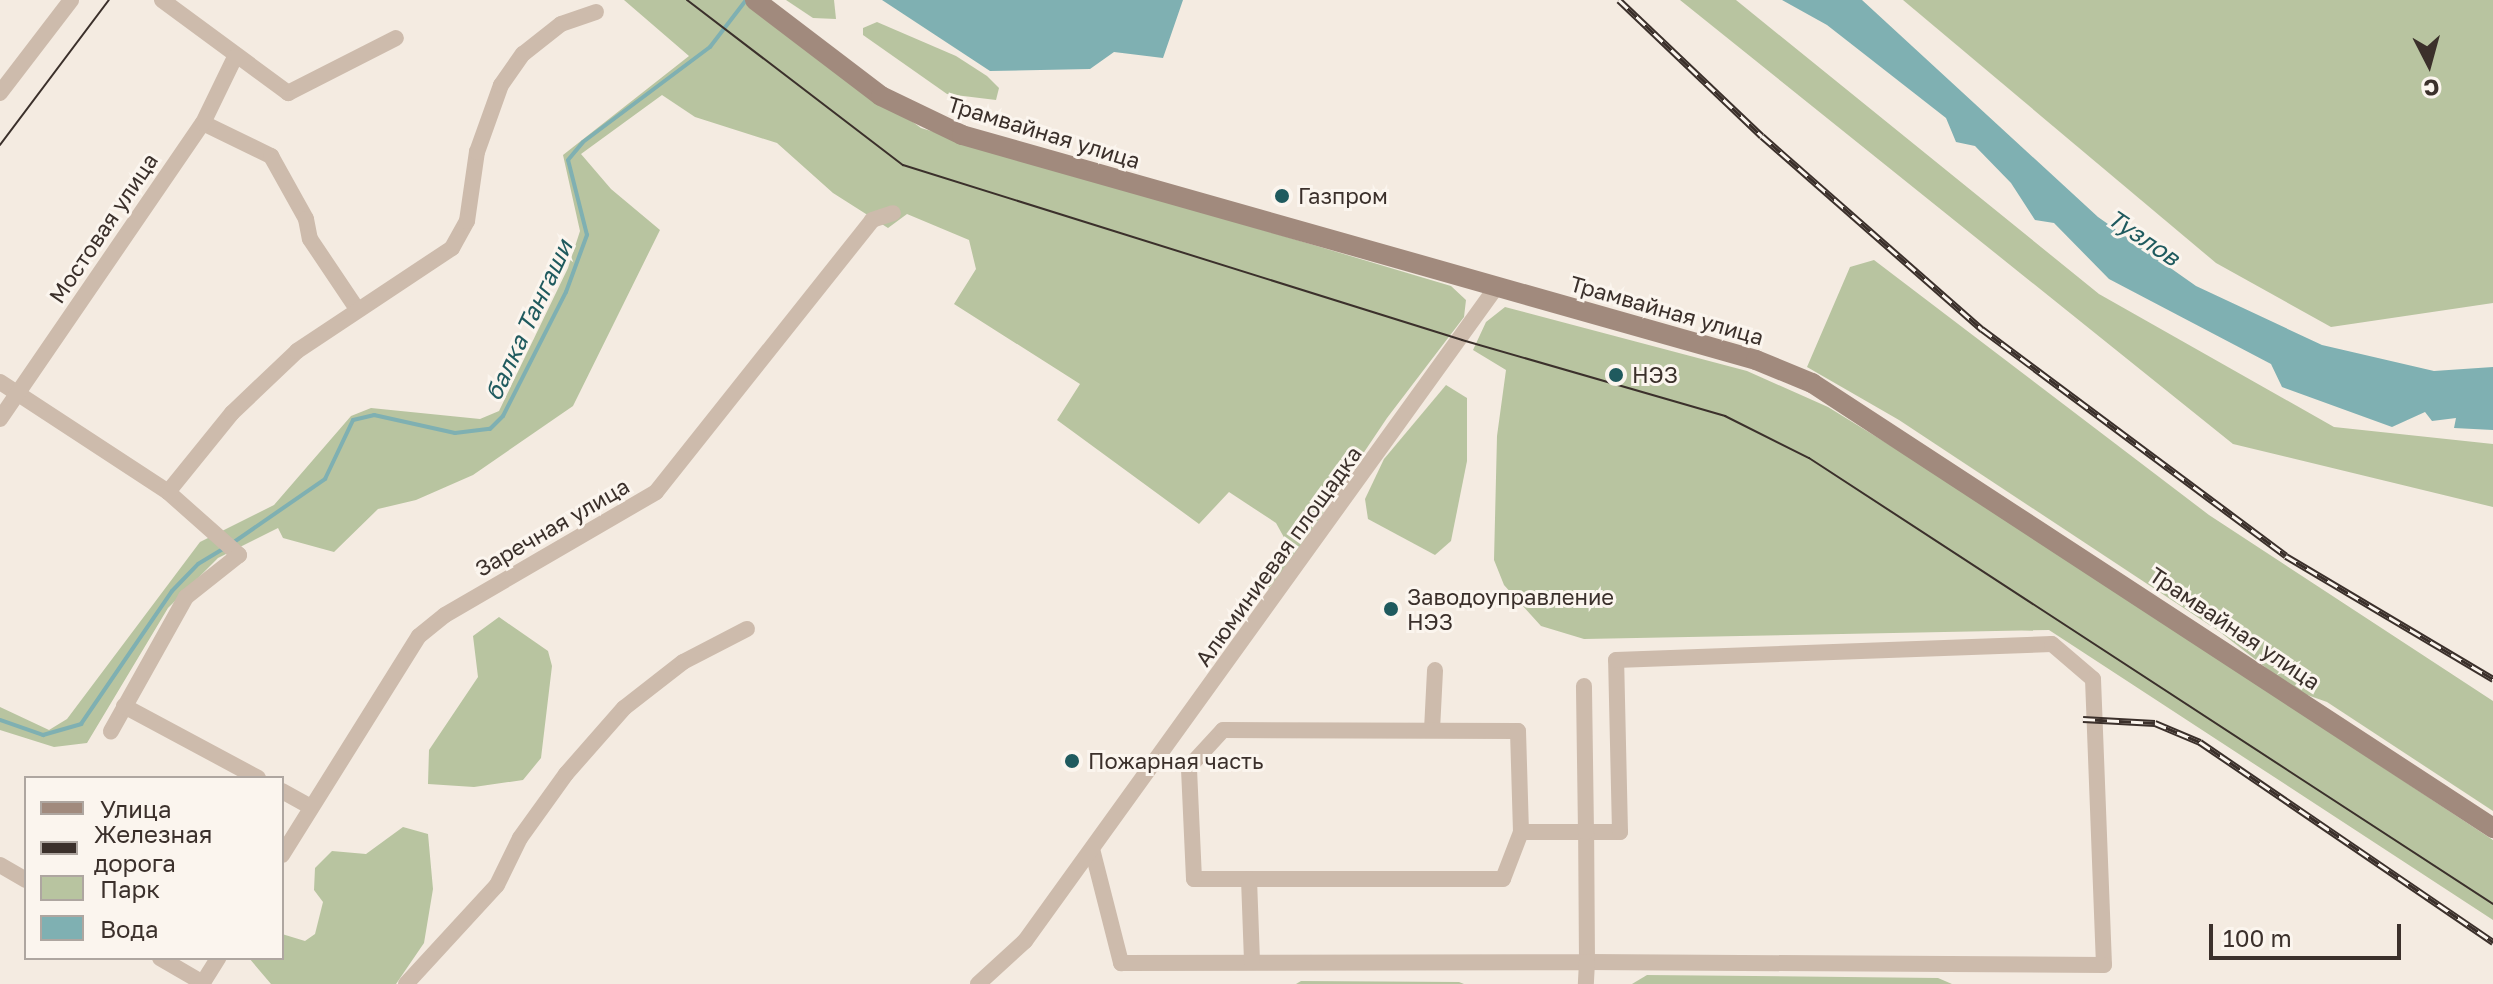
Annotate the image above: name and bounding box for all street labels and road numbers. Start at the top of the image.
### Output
street label: Трамвайная улица [944,90,1144,174]
street label: Мостовая улица [43,148,163,308]
street label: Трамвайная улица [1567,270,1767,350]
street label: Алюминиевая площадка [1189,441,1367,671]
street label: Заречная улица [470,472,634,582]
street label: Трамвайная улица [2145,561,2325,695]

